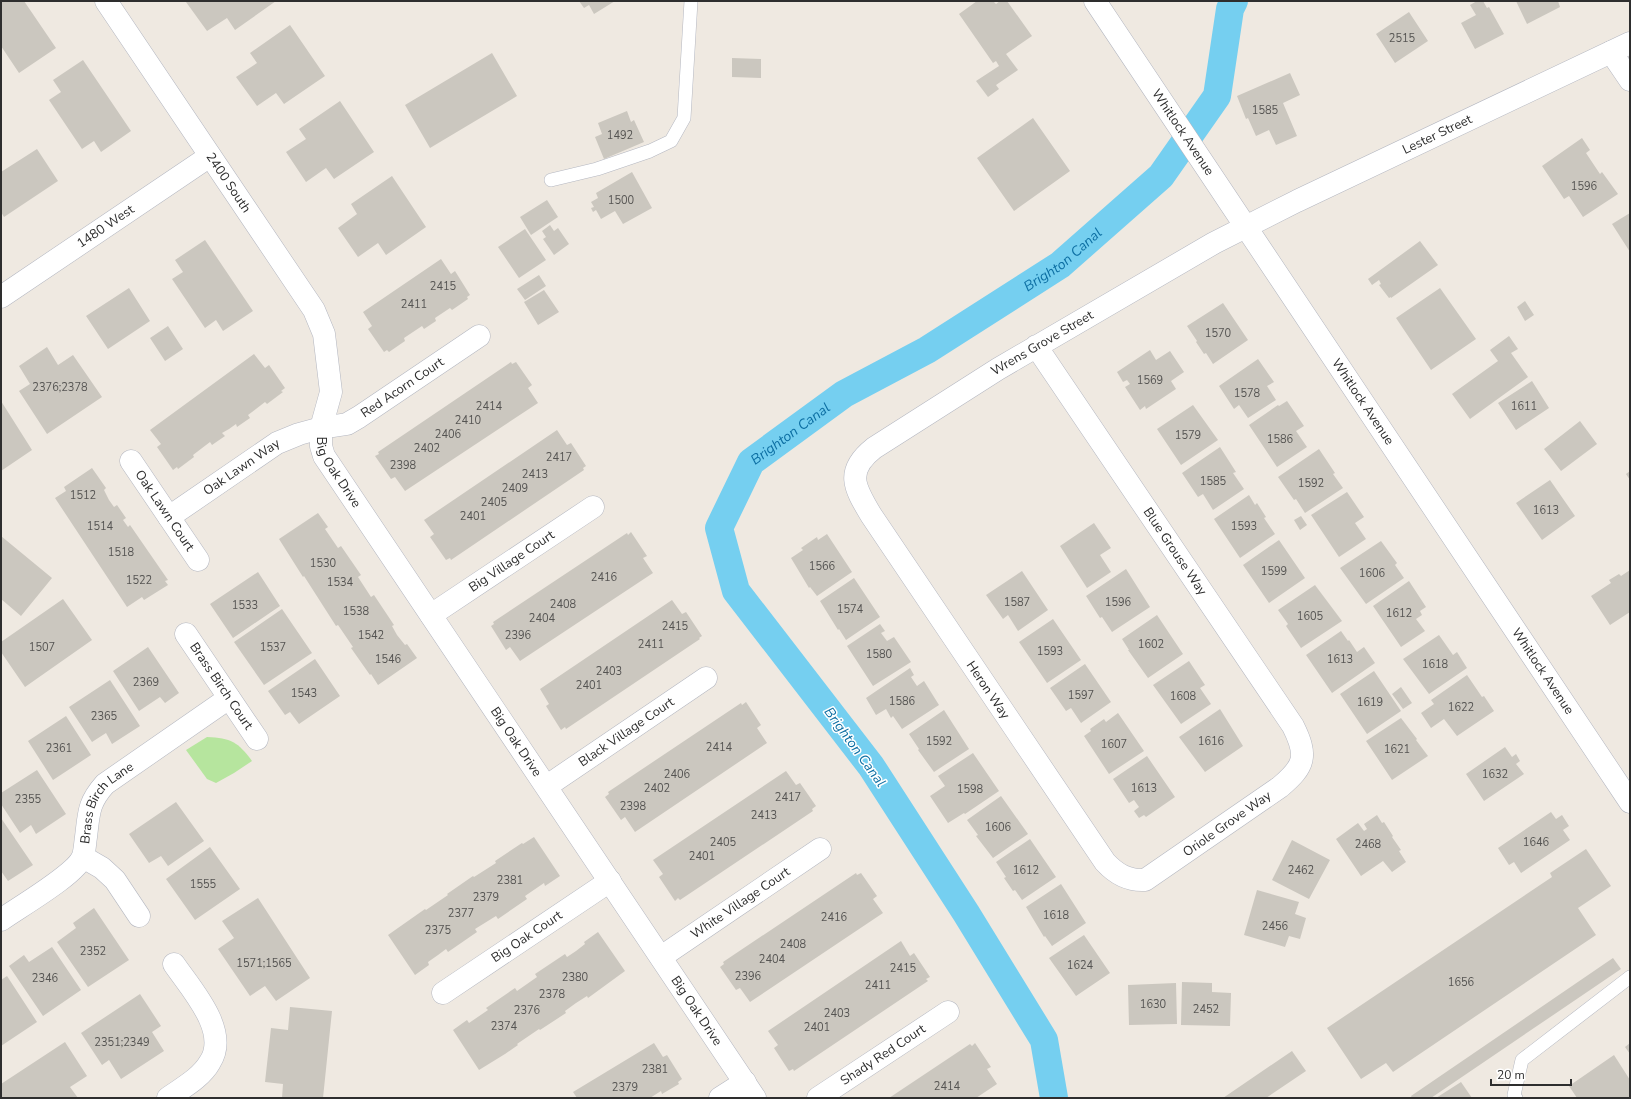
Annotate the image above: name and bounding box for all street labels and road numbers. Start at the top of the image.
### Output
street label: Whitlock Avenue [1147,86,1218,179]
street label: Lester Street [1399,110,1475,159]
street label: 2400 South [202,149,255,216]
street label: 1480 West [73,200,138,252]
street label: Wrens Grove Street [988,306,1097,380]
street label: Red Acorn Court [357,353,448,422]
street label: Whitlock Avenue [1327,355,1398,449]
street label: Oak Lawn Way [200,434,284,500]
street label: Big Oak Drive [312,437,365,511]
street label: Oak Lawn Court [131,466,199,555]
street label: Blue Grouse Way [1139,504,1211,599]
street label: Big Village Court [465,526,559,596]
street label: Whitlock Avenue [1507,624,1578,718]
street label: Brass Birch Court [185,639,257,734]
street label: Heron Way [962,657,1014,723]
street label: Black Village Court [575,693,678,771]
street label: Big Oak Drive [486,703,546,780]
street label: Brass Birch Lane [76,758,137,845]
street label: Oriole Grove Way [1179,787,1275,861]
street label: White Village Court [687,863,794,943]
street label: Big Oak Court [488,906,566,967]
street label: Big Oak Drive [667,972,726,1049]
street label: Shady Red Court [837,1020,930,1090]

